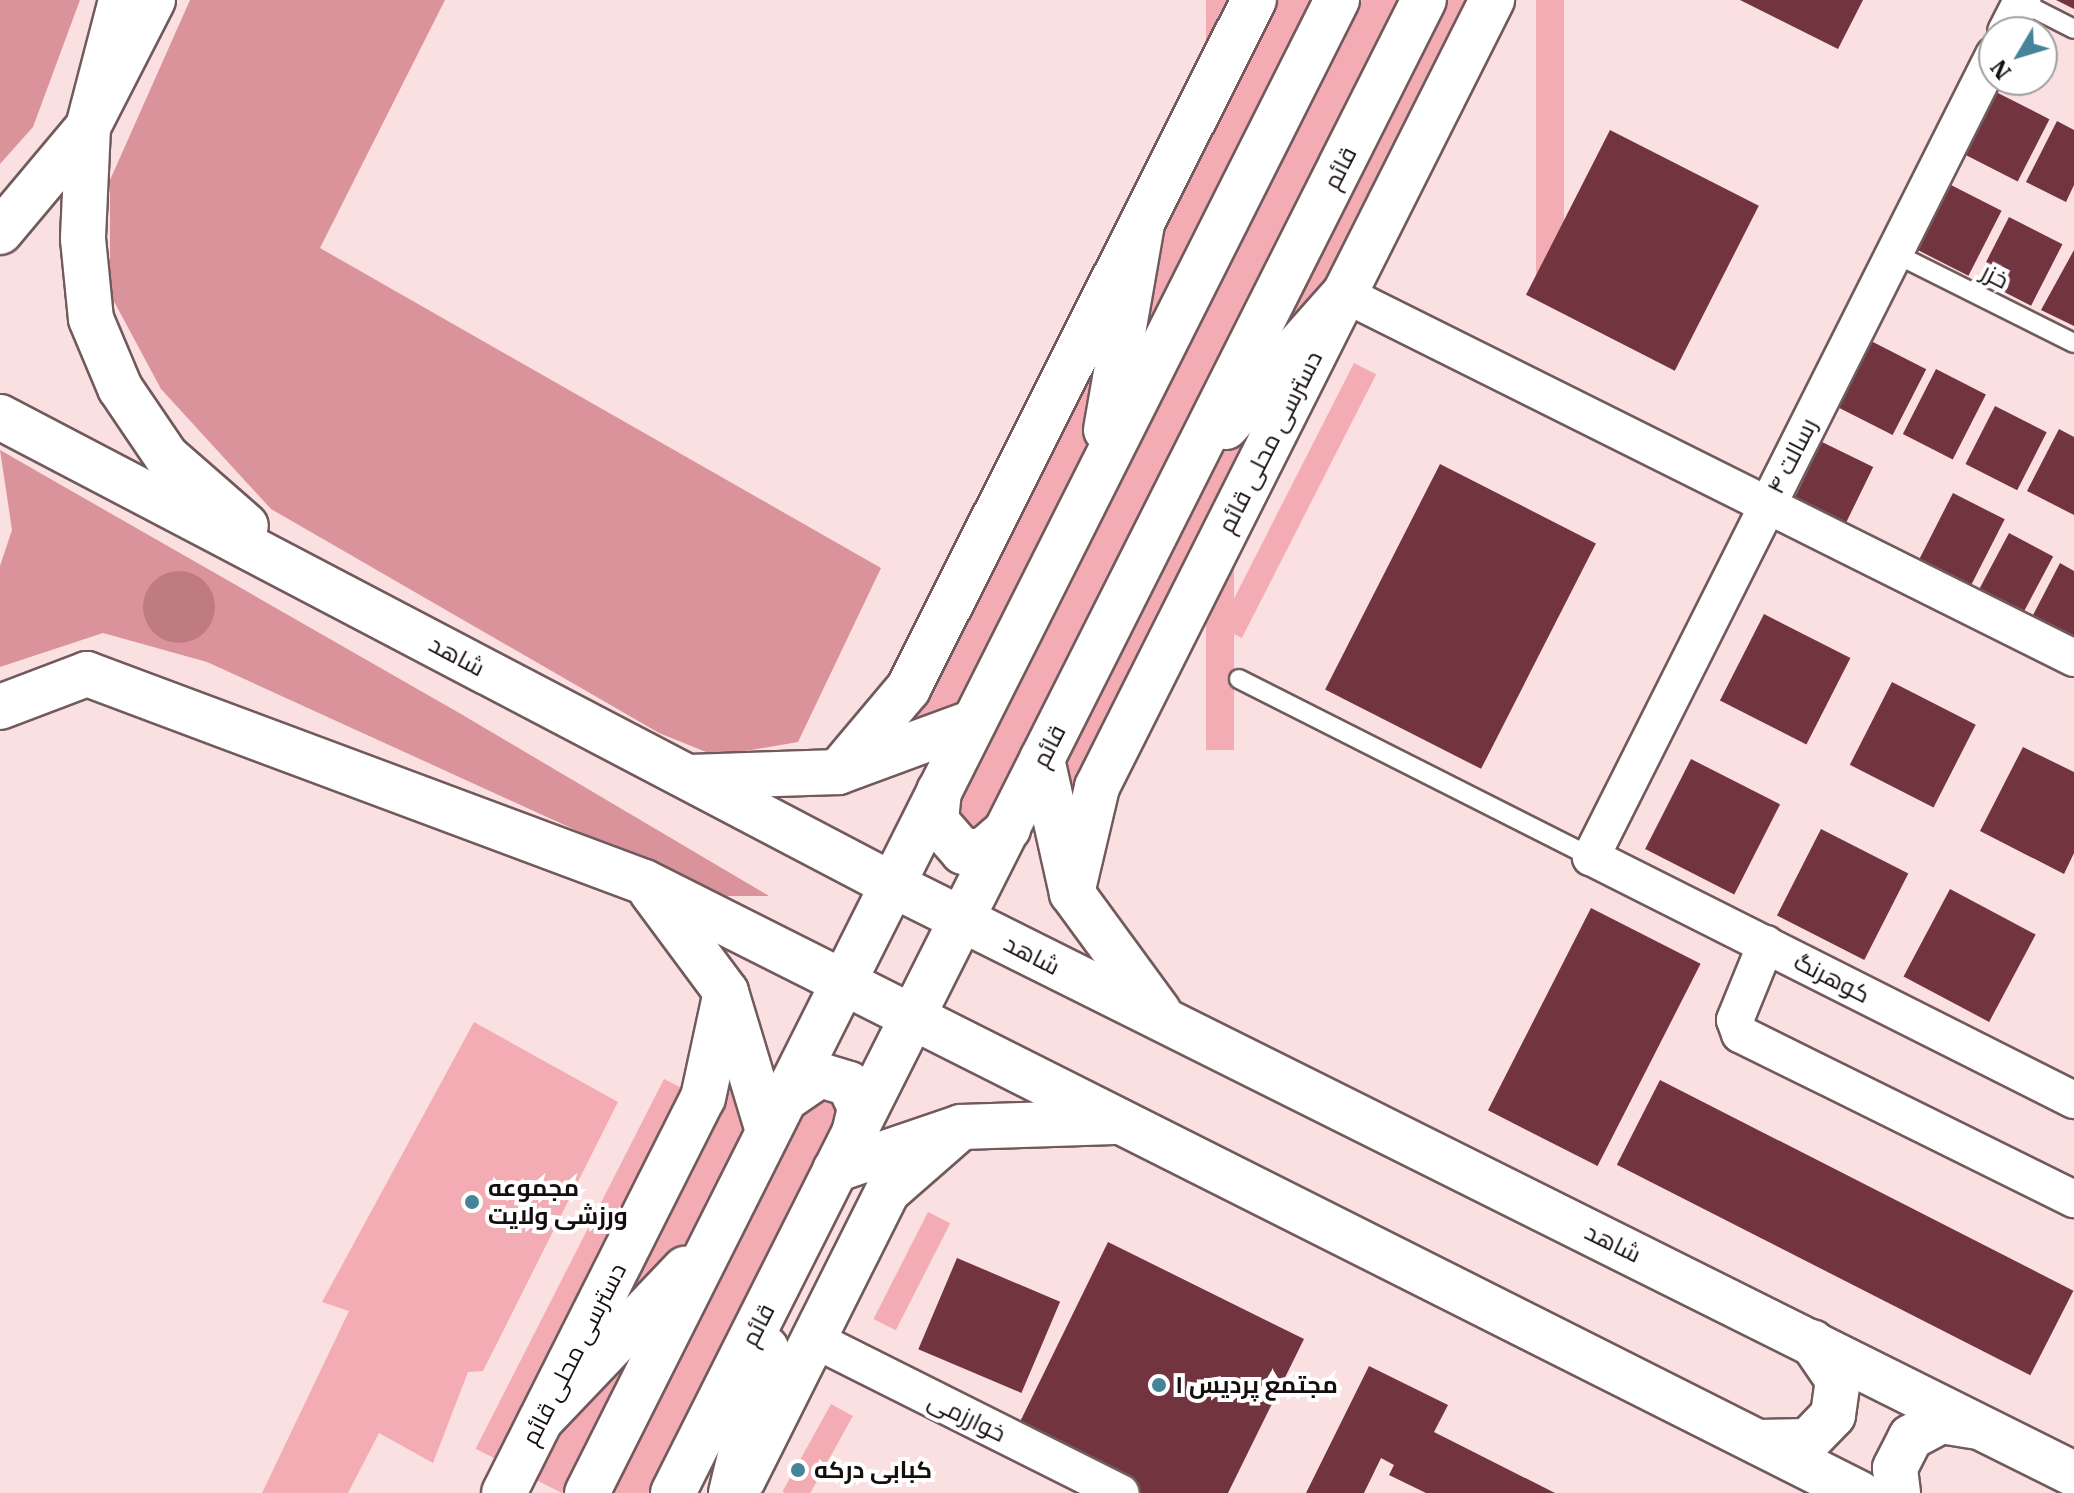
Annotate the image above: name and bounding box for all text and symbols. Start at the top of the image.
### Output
north arrow [1978,16,2058,96]
text: N [1983,54,2017,86]
street label: قائم [1317,142,1363,194]
street label: خزر [1977,257,2013,295]
street label: دسترسی محلی قائم [1212,346,1328,538]
street label: رسالت ۴ [1761,413,1823,499]
street label: شاهد [424,629,490,683]
street label: قائم [1026,720,1072,772]
street label: شاهد [999,929,1065,981]
street label: کوهرنگ [1789,947,1875,1009]
place label: مجموعه ورزشی ولایت [488,1174,628,1230]
marker: مجموعه ورزشی ولایت [463,1193,481,1211]
street label: شاهد [1580,1217,1646,1269]
street label: دسترسی محلی قائم [516,1258,632,1450]
street label: قائم [735,1299,781,1351]
place label: مجتمع پردیس ۱ [1175,1371,1338,1399]
marker: مجتمع پردیس ۱ [1150,1376,1168,1394]
street label: خوارزمی [923,1386,1011,1448]
place label: کبابی درکه [814,1456,932,1484]
marker: کبابی درکه [789,1461,807,1479]

